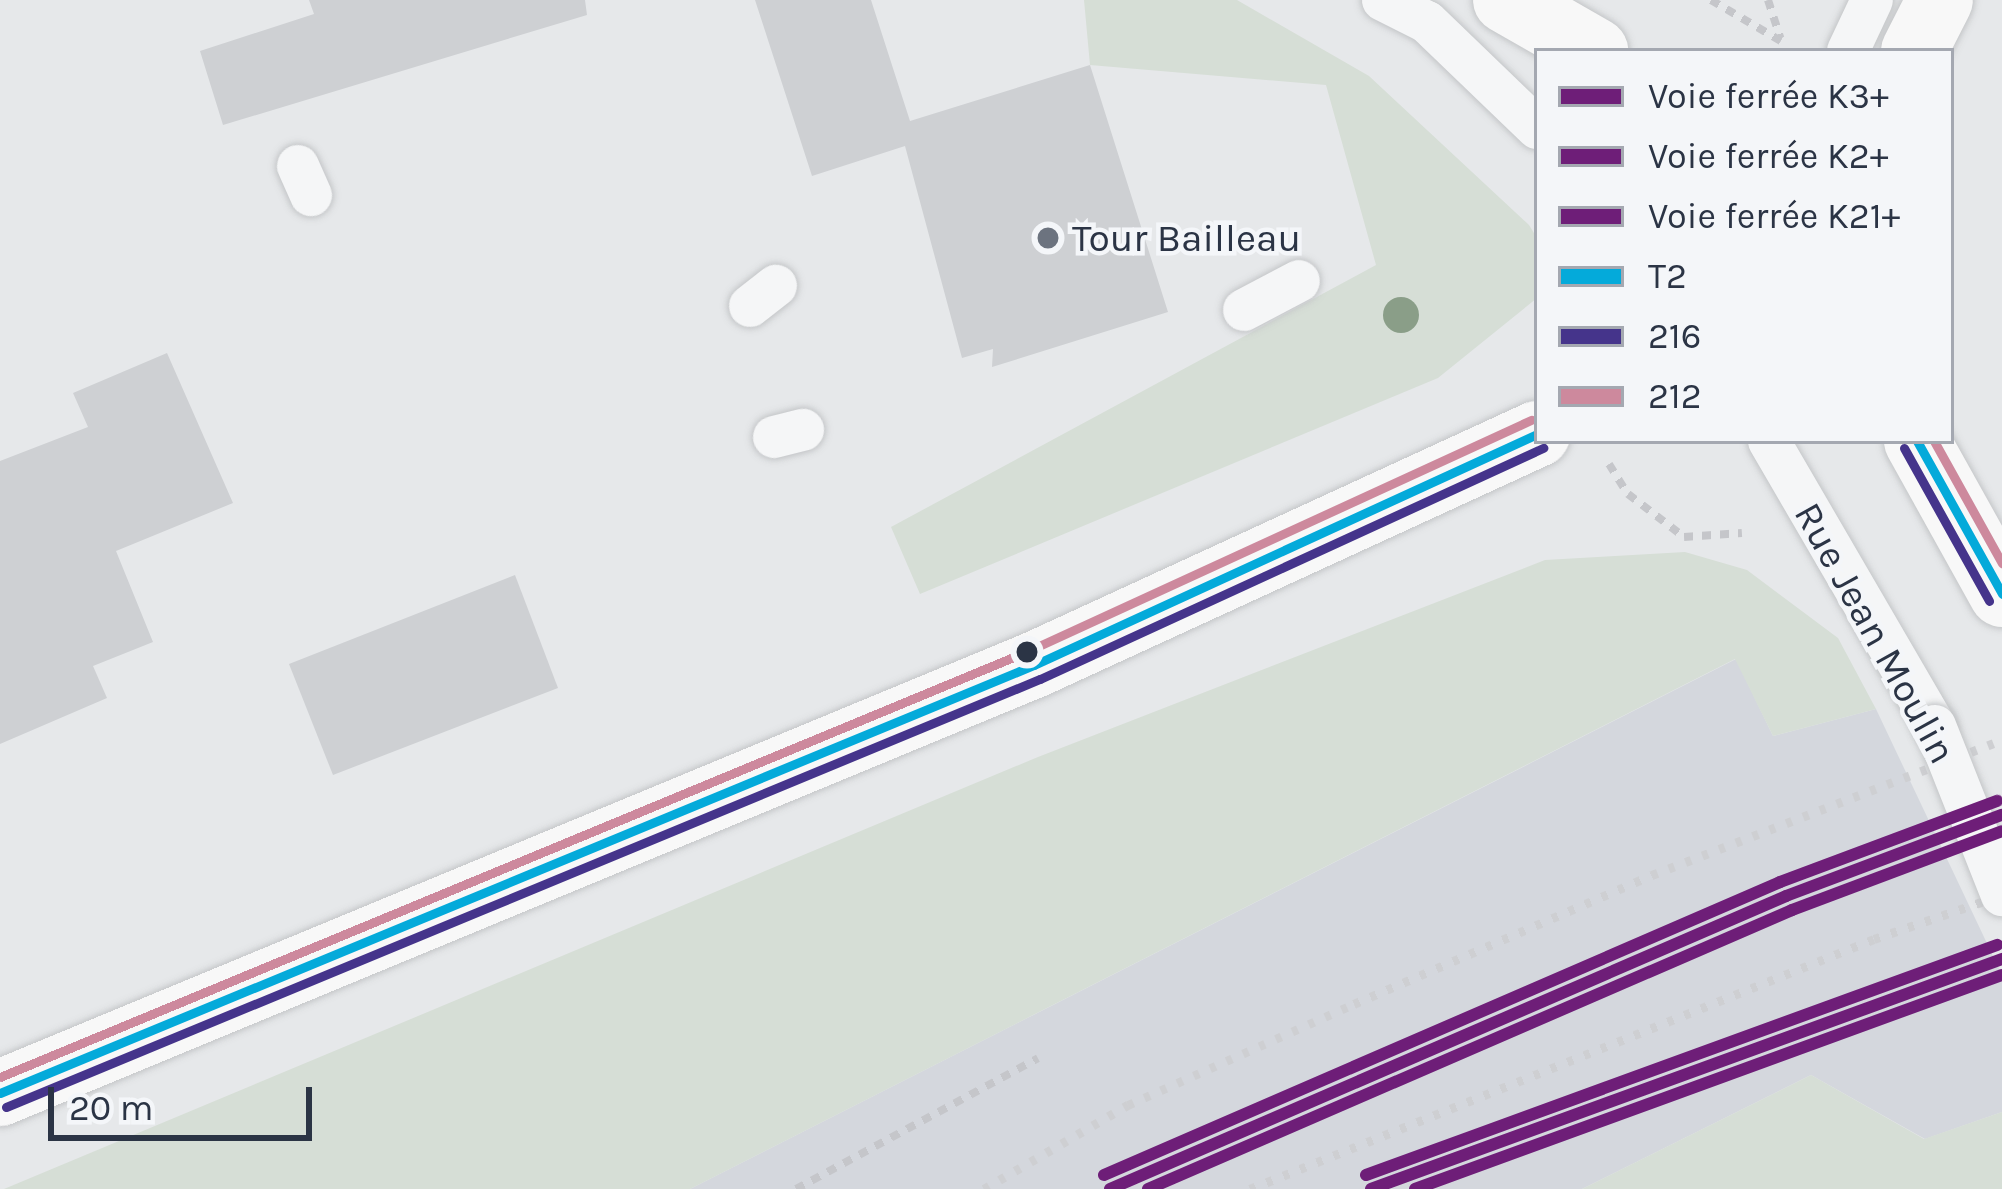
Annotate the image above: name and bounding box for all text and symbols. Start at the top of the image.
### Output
legend [1534,48,1954,444]
text: Voie ferrée K3+ [1648,75,1889,117]
text: Voie ferrée K2+ [1648,135,1889,177]
text: Voie ferrée K21+ [1648,195,1900,237]
place label: Tour Bailleau [1072,215,1301,261]
marker: Tour Bailleau [1035,225,1061,251]
text: T2 [1648,255,1687,297]
text: 216 [1648,315,1701,357]
text: 212 [1648,375,1702,417]
street label: Rue Jean Moulin [1784,494,1966,772]
unlabelled marker [1016,641,1038,663]
scale bar [54,1063,318,1137]
text: 20 m [69,1087,153,1129]

